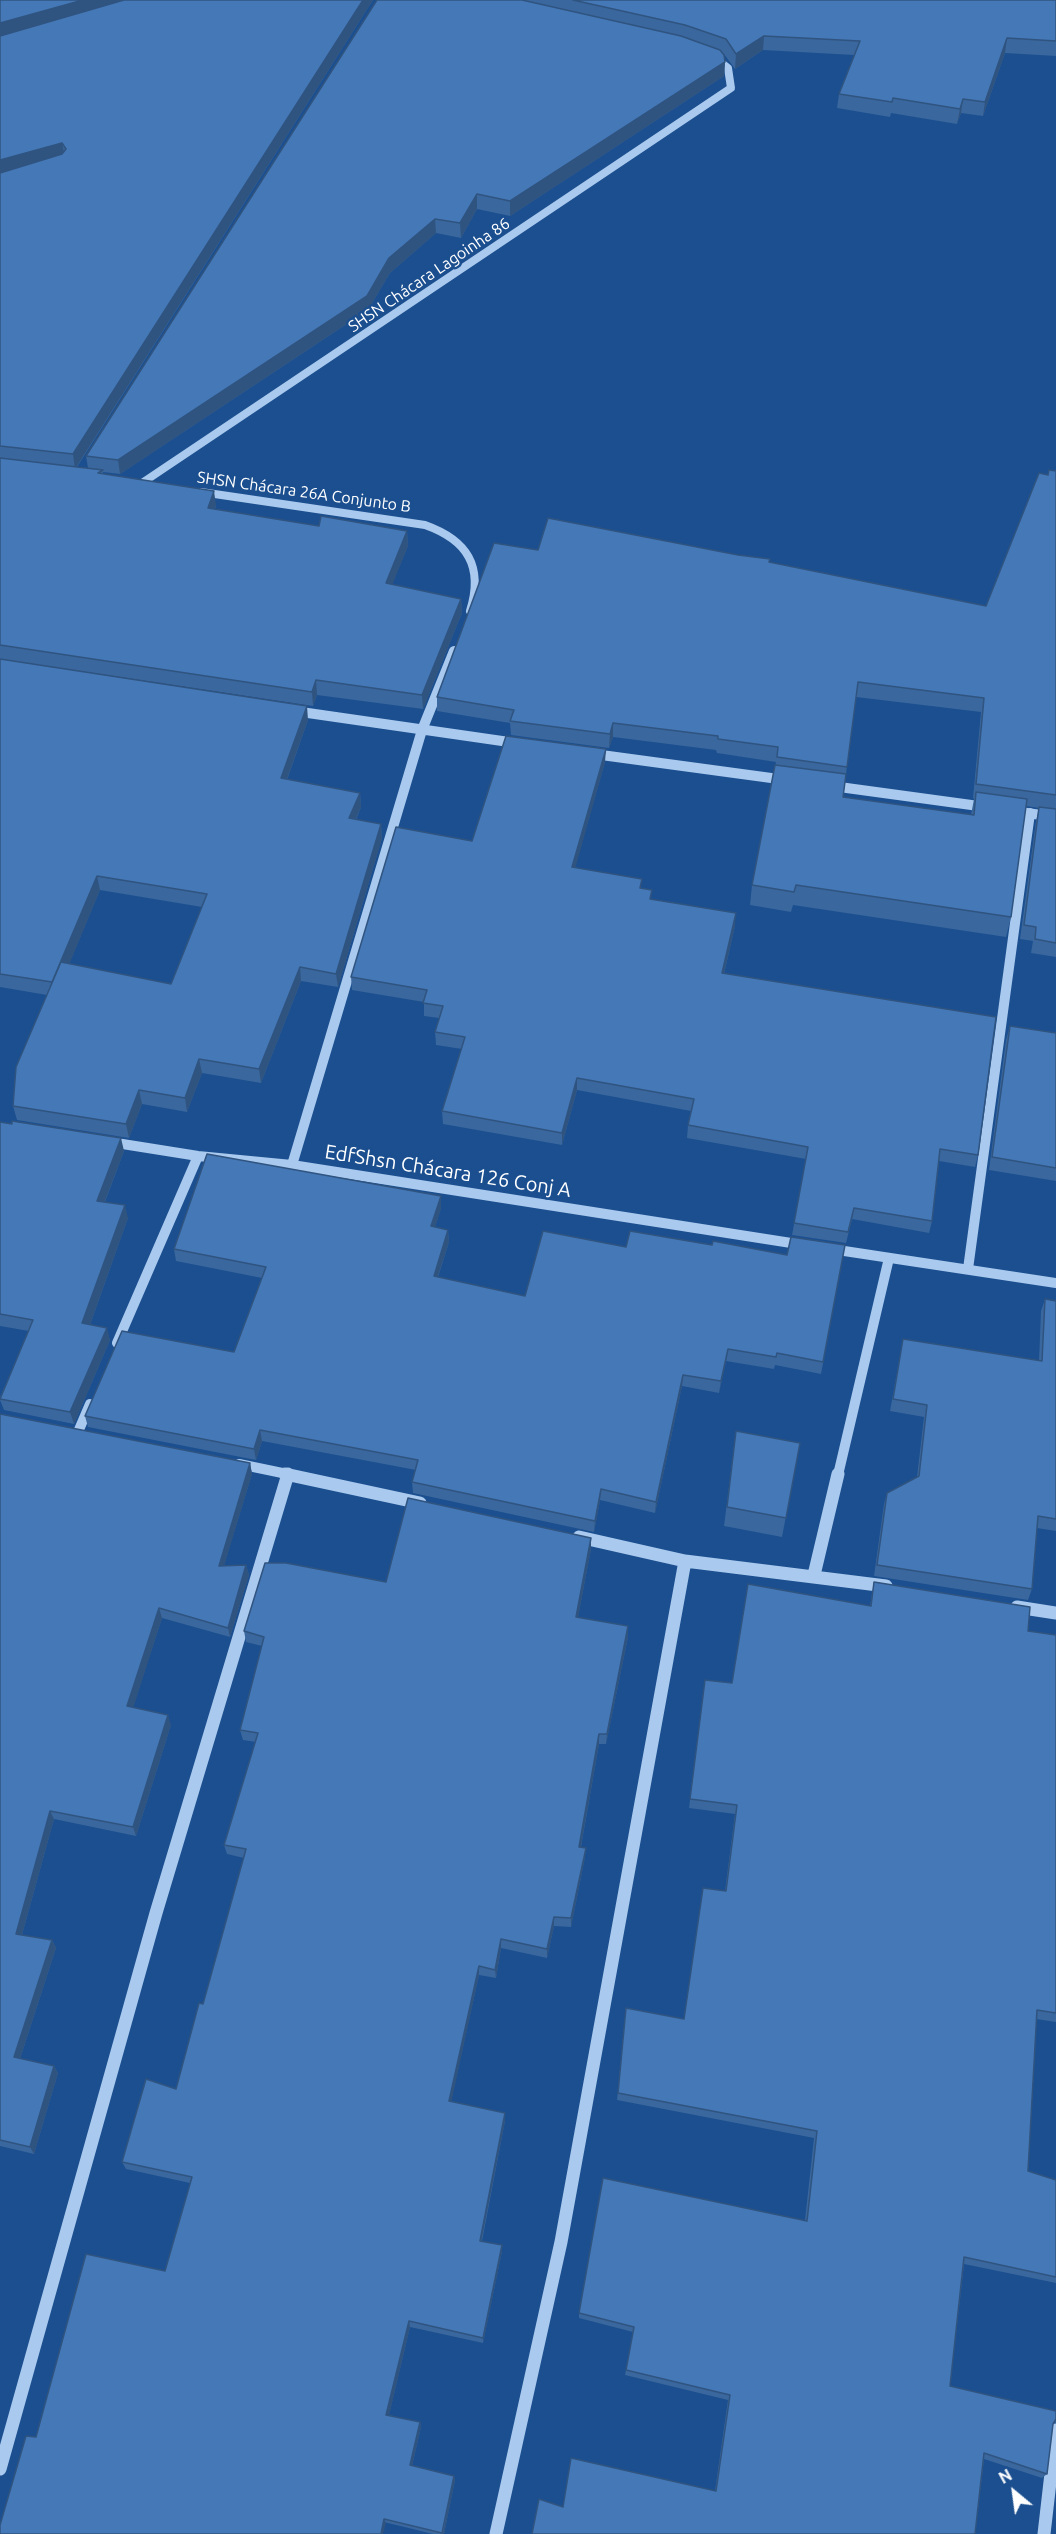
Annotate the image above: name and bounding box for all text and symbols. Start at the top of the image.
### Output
street label: SHSN Chácara Lagoinha 86 [345,214,513,336]
street label: SHSN Chácara 26A Conjunto B [196,467,412,517]
street label: EdfShsn Chácara 126 Conj A [323,1140,573,1202]
north arrow [984,2462,1044,2522]
text: N [996,2465,1015,2487]

